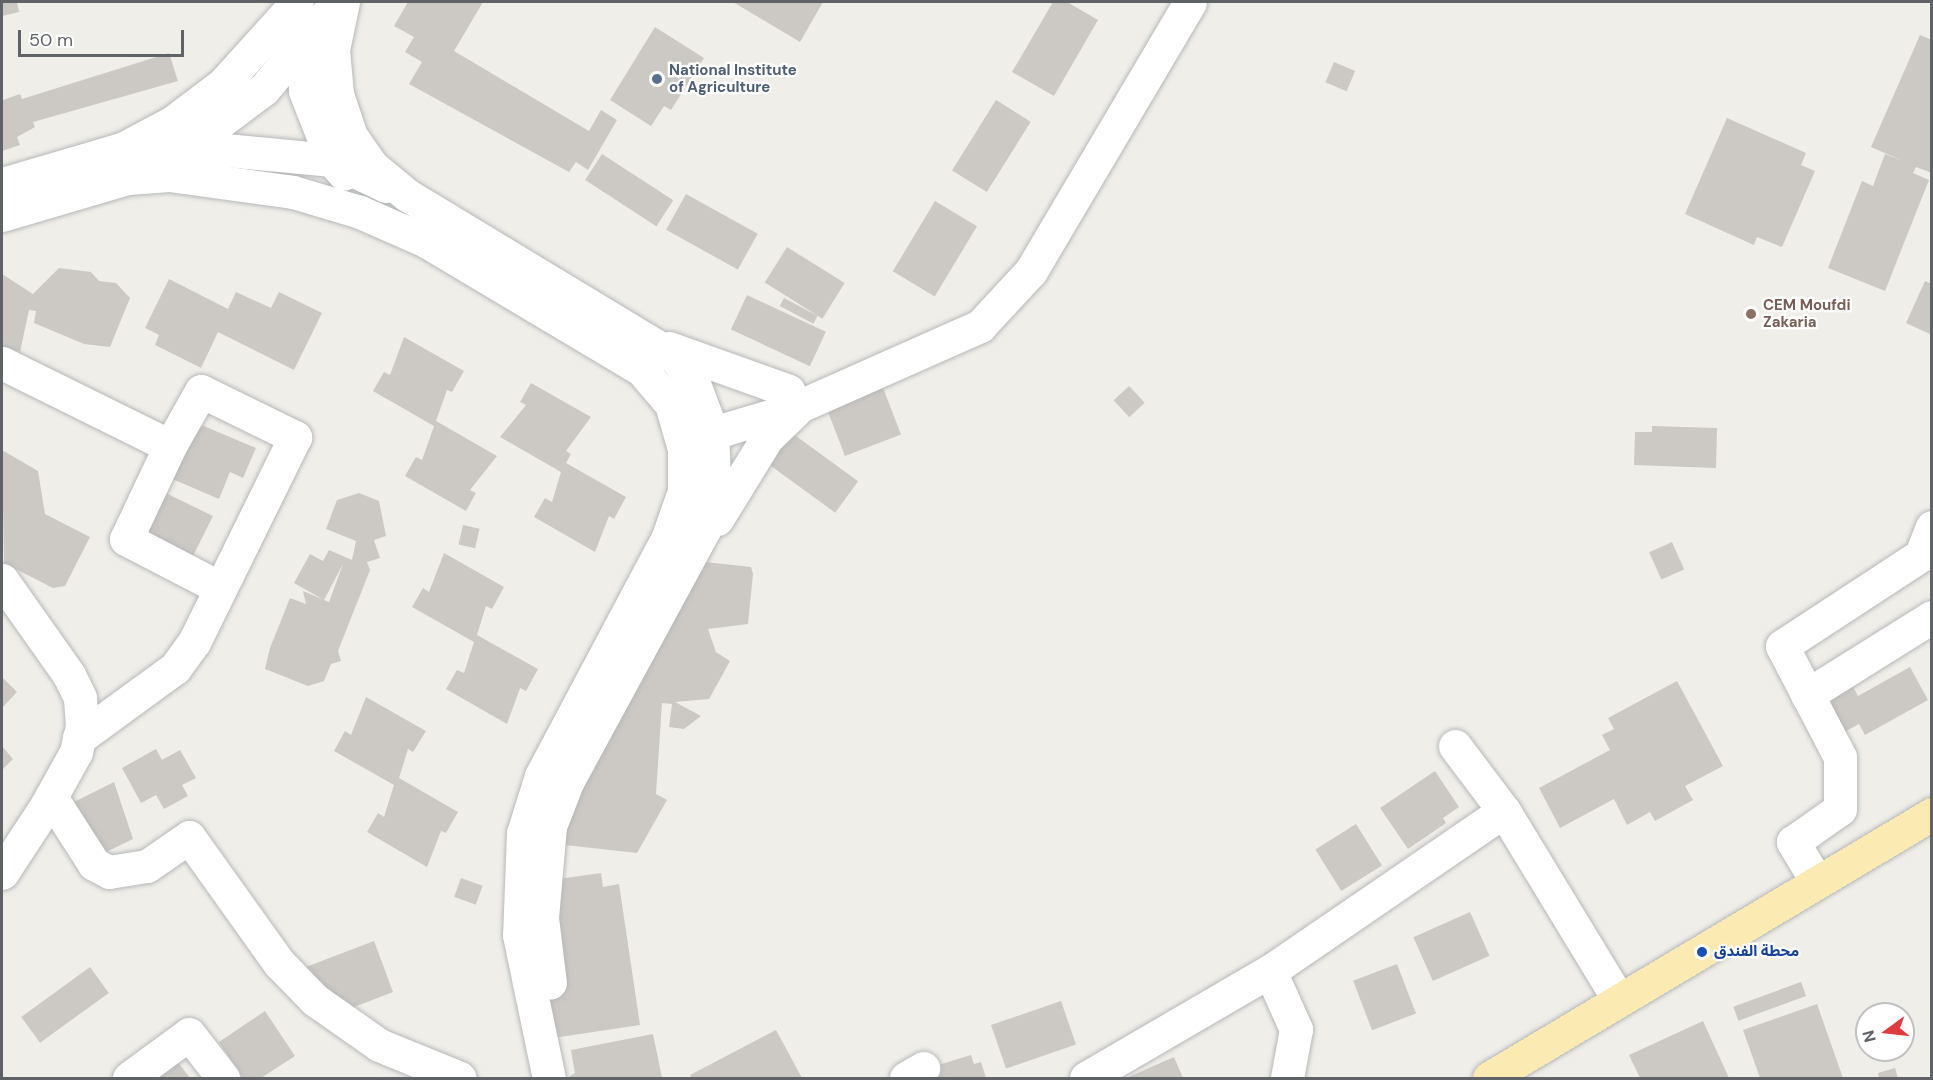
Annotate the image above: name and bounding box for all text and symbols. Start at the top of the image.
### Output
scale bar [21,18,188,56]
text: 50 m [29,28,73,52]
place label: National Institute of Agriculture [669,61,797,96]
marker: National Institute of Agriculture [650,72,664,86]
place label: CEM Moufdi Zakaria [1763,296,1851,331]
marker: CEM Moufdi Zakaria [1744,307,1758,321]
place label: محطة الفندق [1714,943,1799,961]
marker: محطة الفندق [1695,945,1709,959]
north arrow [1855,1002,1915,1062]
text: N [1857,1028,1881,1045]

